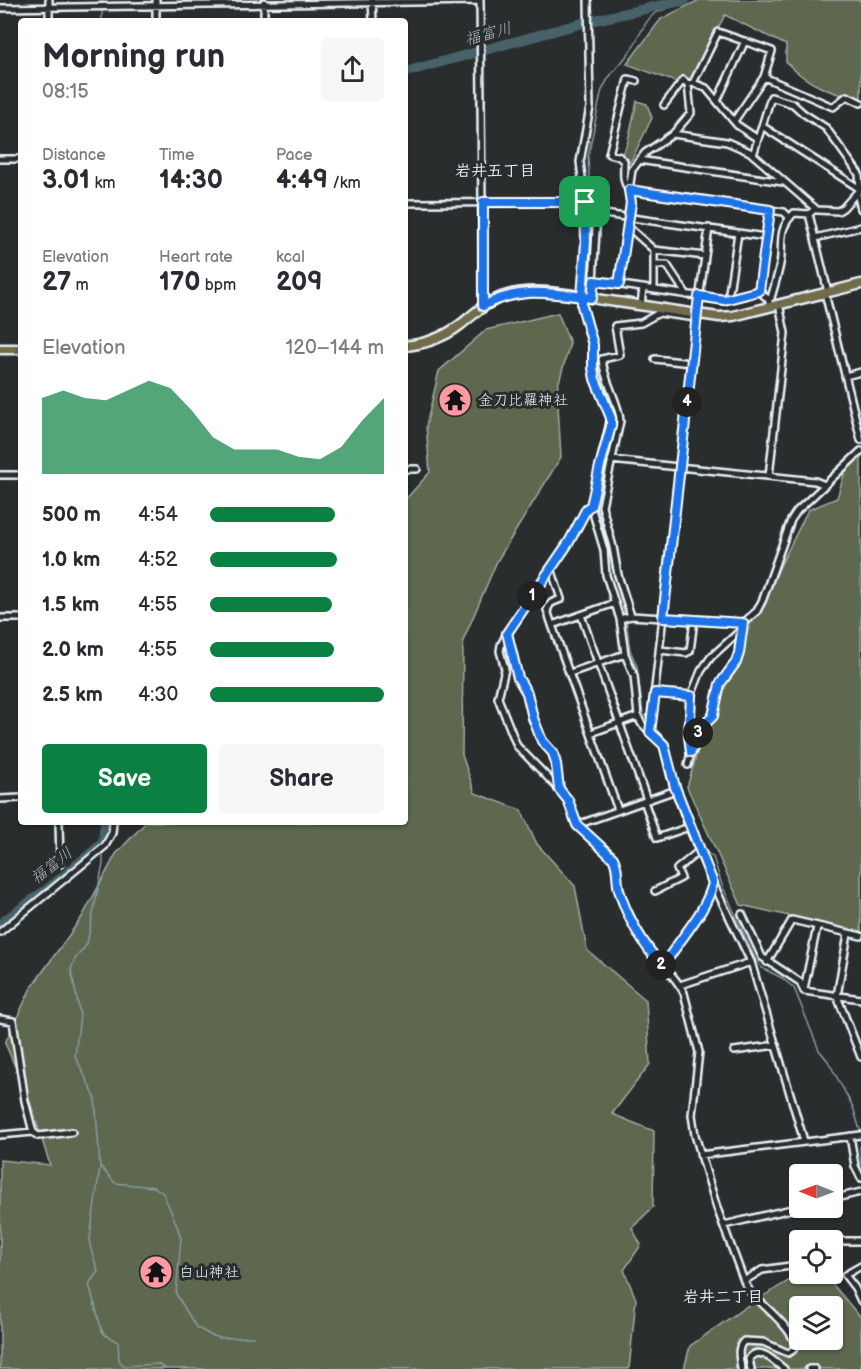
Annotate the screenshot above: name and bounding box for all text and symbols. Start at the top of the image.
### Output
water label: 福富川 [463,19,514,50]
text: Morning run [42,37,225,77]
button: share [321,38,384,101]
text: 08:15 [42,80,89,104]
text: Distance [42,146,106,165]
text: Time [159,146,194,165]
text: Pace [276,146,312,165]
district label: 岩井五丁目 [455,162,535,181]
text: 3.01 [42,165,90,196]
text: 14:30 [159,165,223,196]
text: 4:49 [276,165,328,196]
text: km [90,174,115,193]
text: /km [328,174,361,193]
pin [559,176,610,227]
icon: arrive [568,185,601,218]
text: Elevation [42,248,109,267]
text: Heart rate [159,248,233,267]
text: kcal [276,248,305,267]
text: 27 [42,267,71,298]
text: 170 [159,267,201,298]
text: 209 [276,267,323,298]
text: m [71,276,89,295]
text: bpm [201,276,236,295]
text: Elevation [42,336,125,360]
text: 120–144 m [285,336,384,360]
temple icon: 金刀比羅神社 [437,382,473,418]
pin: 4 [672,387,702,417]
place label: 金刀比羅神社 [478,391,568,410]
text: 4 [682,392,692,411]
text: 500 m [42,503,101,527]
text: 4:54 [138,503,178,527]
text: 1.0 km [42,548,100,572]
text: 4:52 [138,548,178,572]
pin: 1 [517,581,547,611]
text: 1 [529,586,535,605]
text: 1.5 km [42,593,99,617]
text: 4:55 [138,593,177,617]
text: 2.0 km [42,638,104,662]
text: 4:55 [138,638,177,662]
text: 2.5 km [42,683,103,707]
text: 4:30 [138,683,178,707]
pin: 3 [683,718,713,748]
text: 3 [693,723,703,742]
button: Save [42,744,207,813]
button: Share [219,744,384,813]
water label: 福富川 [27,844,77,888]
pin: 2 [646,950,676,980]
text: 2 [656,955,666,974]
north arrow [789,1164,843,1218]
map controls [789,1164,843,1350]
button: locate [789,1230,843,1284]
temple icon: 白山神社 [138,1254,174,1290]
place label: 白山神社 [179,1263,239,1282]
district label: 岩井二丁目 [683,1288,763,1307]
button: layers [789,1296,843,1350]

